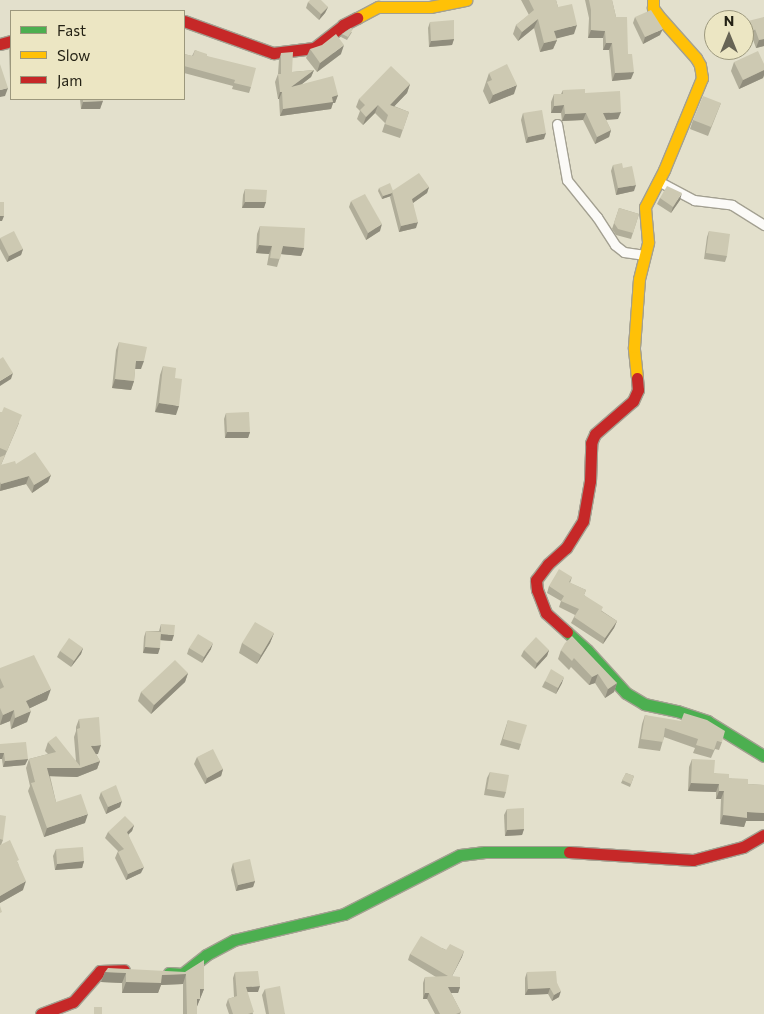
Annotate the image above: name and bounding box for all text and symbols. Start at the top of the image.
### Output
legend [10,10,185,100]
north arrow [704,10,754,60]
text: N [724,12,734,29]
text: Fast [57,21,86,39]
text: Slow [57,46,90,64]
text: Jam [57,71,82,89]

